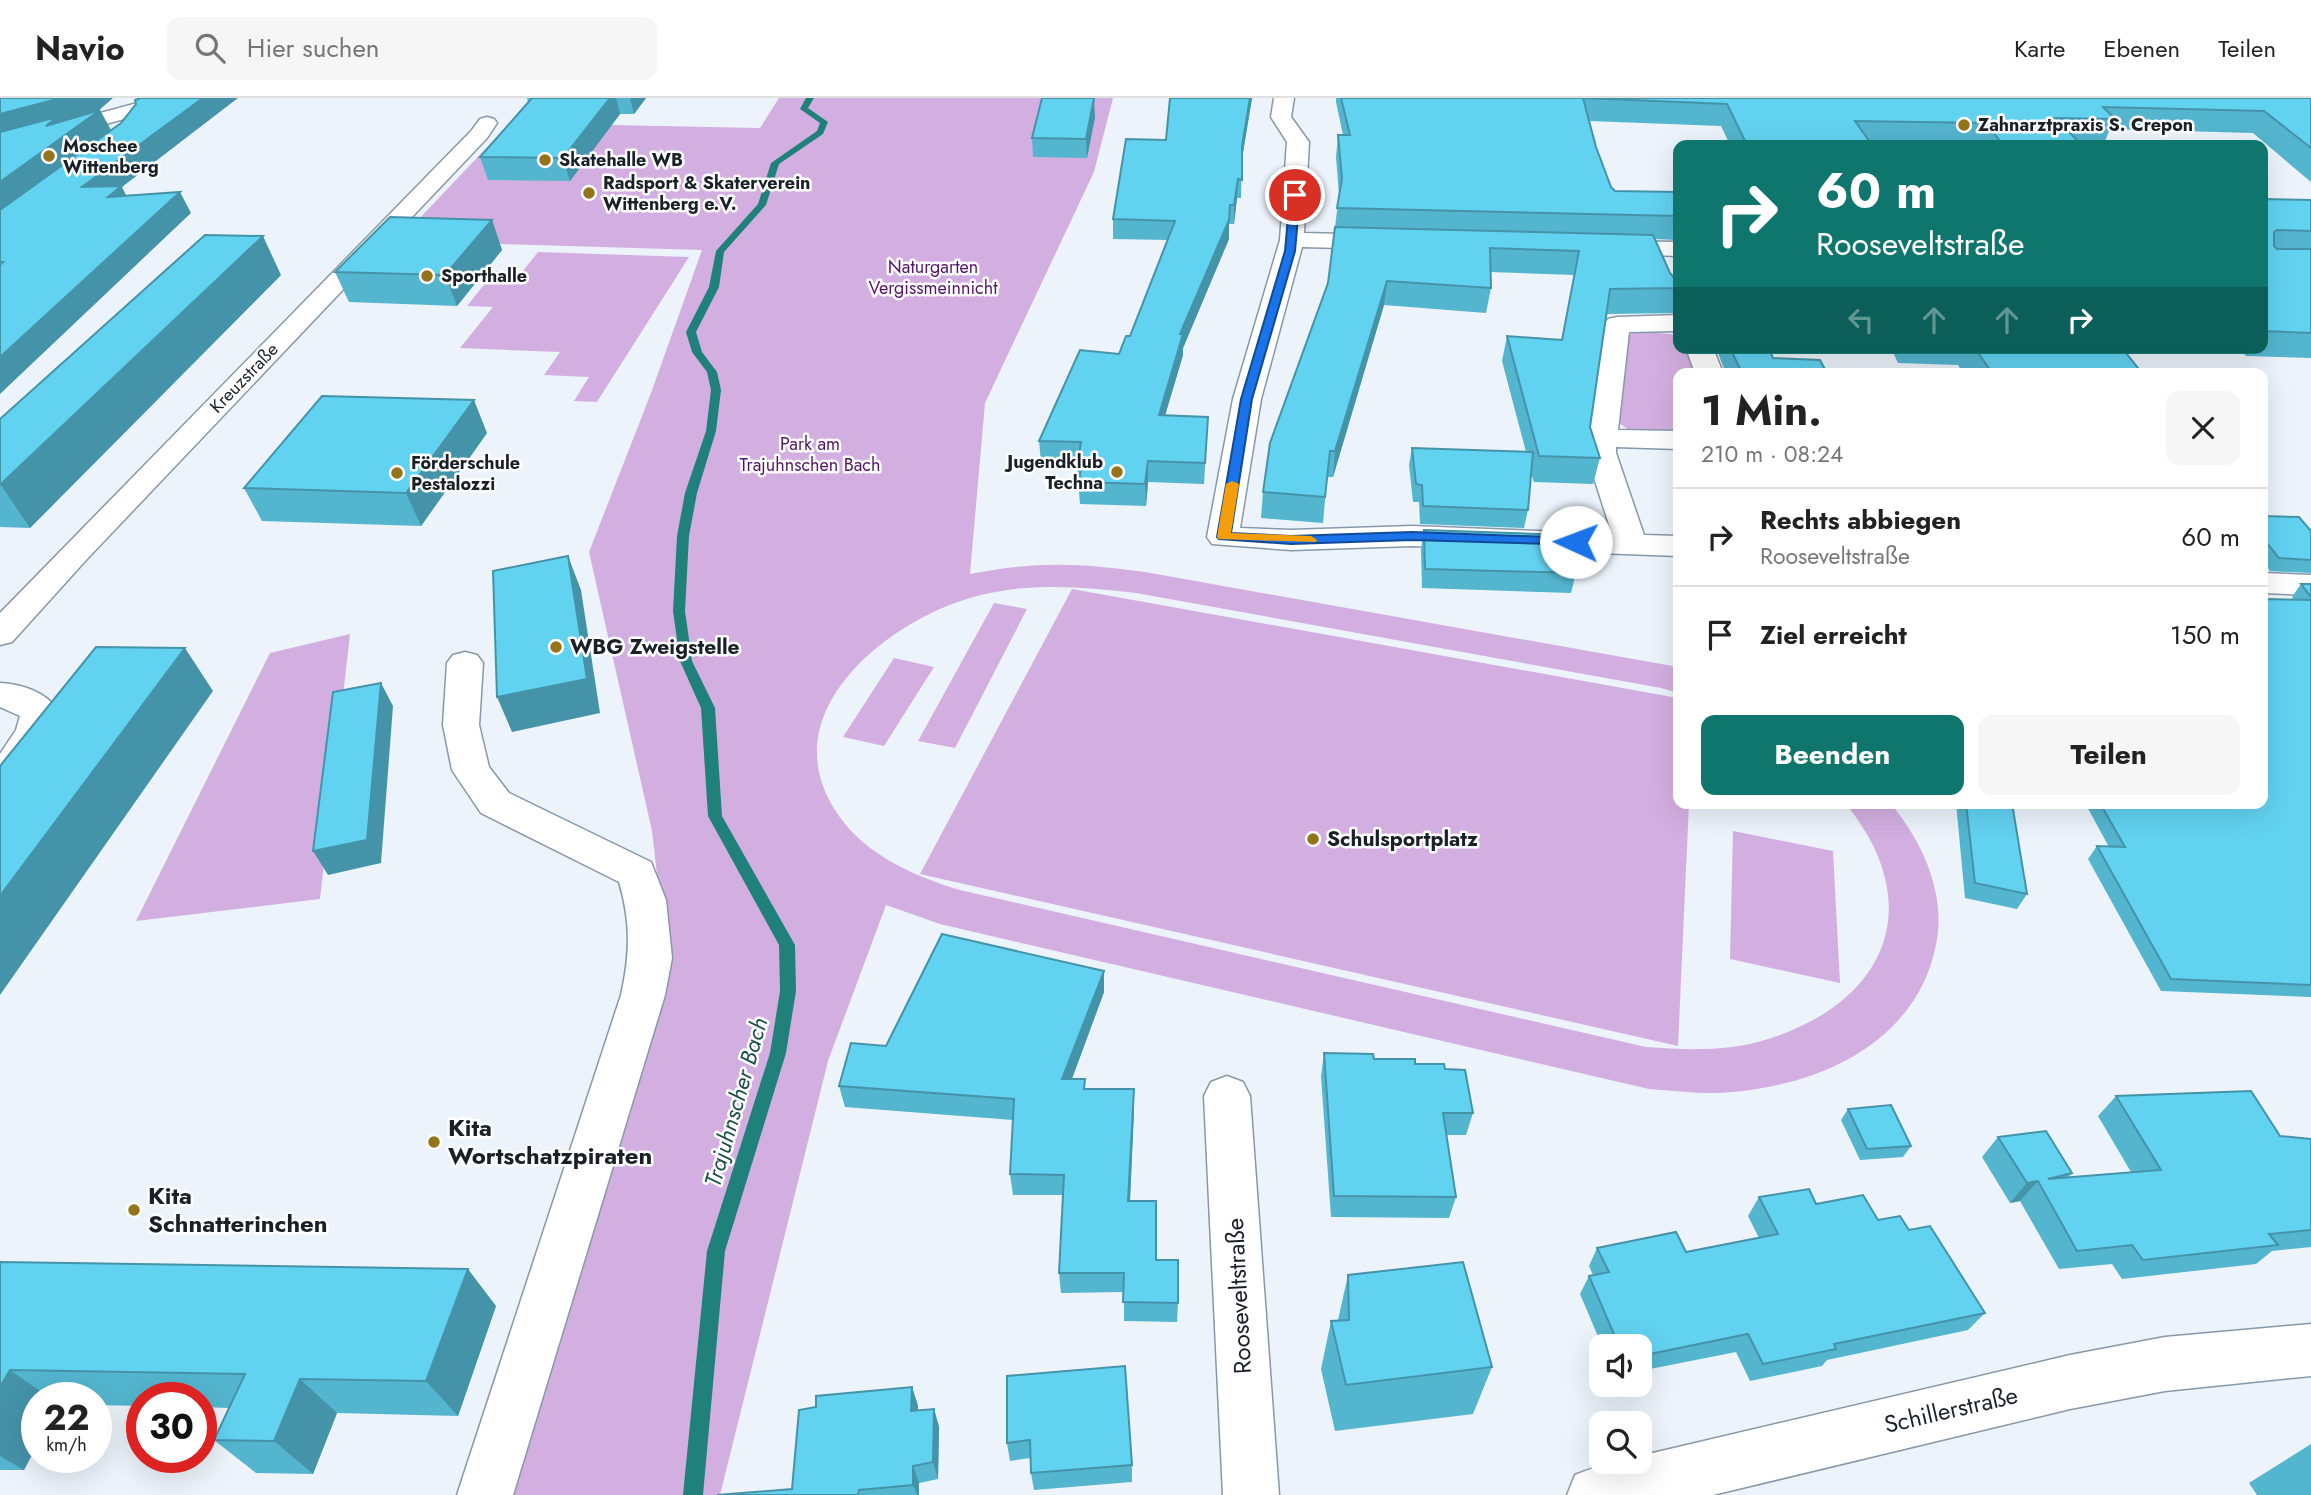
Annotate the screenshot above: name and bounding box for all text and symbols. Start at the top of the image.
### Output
search box [167,17,657,80]
text: Navio [35,25,125,72]
icon: search [191,29,229,67]
text: Hier suchen [247,29,380,67]
text: Karte [2014,31,2065,66]
text: Ebenen [2103,31,2180,66]
text: Teilen [2218,31,2276,66]
place label: Zahnarztpraxis S. Crepon [1978,112,2193,138]
marker: Zahnarztpraxis S. Crepon [1956,117,1972,133]
place label: Moschee Wittenberg [63,133,159,180]
place label: Skatehalle WB [559,147,683,173]
marker: Moschee Wittenberg [41,148,57,164]
marker: Skatehalle WB [537,152,553,168]
text: 60 m [1816,156,1936,226]
pin [1265,165,1325,225]
icon: right [1701,168,1792,259]
place label: Radsport & Skaterverein Wittenberg e.V. [603,170,810,217]
icon: arrive [1276,176,1314,214]
marker: Radsport & Skaterverein Wittenberg e.V. [581,185,597,201]
text: Rooseveltstraße [1816,221,2024,267]
park label: Naturgarten Vergissmeinnicht [868,254,998,301]
place label: Sporthalle [441,263,527,289]
marker: Sporthalle [419,268,435,284]
icon: left [1842,301,1880,339]
icon: ahead [1915,301,1953,339]
icon: ahead [1988,301,2026,339]
icon: right [2061,301,2099,339]
street label: Kreuzstraße [204,337,284,419]
text: 1 Min. [1701,380,1822,441]
button: close [2166,391,2240,465]
park label: Park am Trajuhnschen Bach [740,431,880,478]
text: 210 m · 08:24 [1701,437,1844,471]
place label: Jugendklub Techna [1004,449,1103,496]
place label: Förderschule Pestalozzi [411,450,520,497]
marker: Jugendklub Techna [1109,464,1125,480]
marker: Förderschule Pestalozzi [389,465,405,481]
text: Rechts abbiegen [1760,501,1961,539]
position arrow [1539,505,1613,579]
icon: right [1701,518,1739,556]
text: 60 m [2181,518,2240,556]
text: Rooseveltstraße [1760,539,1910,573]
icon: arrive [1701,616,1739,654]
text: Ziel erreicht [1760,616,1907,654]
text: 150 m [2170,616,2240,654]
place label: WBG Zweigstelle [570,632,740,662]
marker: WBG Zweigstelle [548,639,564,655]
button: Beenden [1701,715,1964,795]
button: Teilen [1978,715,2240,795]
place label: Schulsportplatz [1327,824,1478,854]
marker: Schulsportplatz [1305,831,1321,847]
water label: Trajuhnscher Bach [696,1013,776,1191]
place label: Kita Wortschatzpiraten [448,1110,652,1173]
marker: Kita Wortschatzpiraten [426,1134,442,1150]
place label: Kita Schnatterinchen [148,1178,328,1241]
marker: Kita Schnatterinchen [126,1202,142,1218]
street label: Rooseveltstraße [1217,1217,1260,1375]
map controls [1589,1334,1652,1474]
button: sound [1589,1334,1652,1397]
street label: Schillerstraße [1881,1377,2021,1442]
speed limit sign: 30 [126,1382,217,1473]
text: 22 [44,1393,89,1443]
button: search [1589,1411,1652,1474]
text: km/h [46,1432,87,1458]

